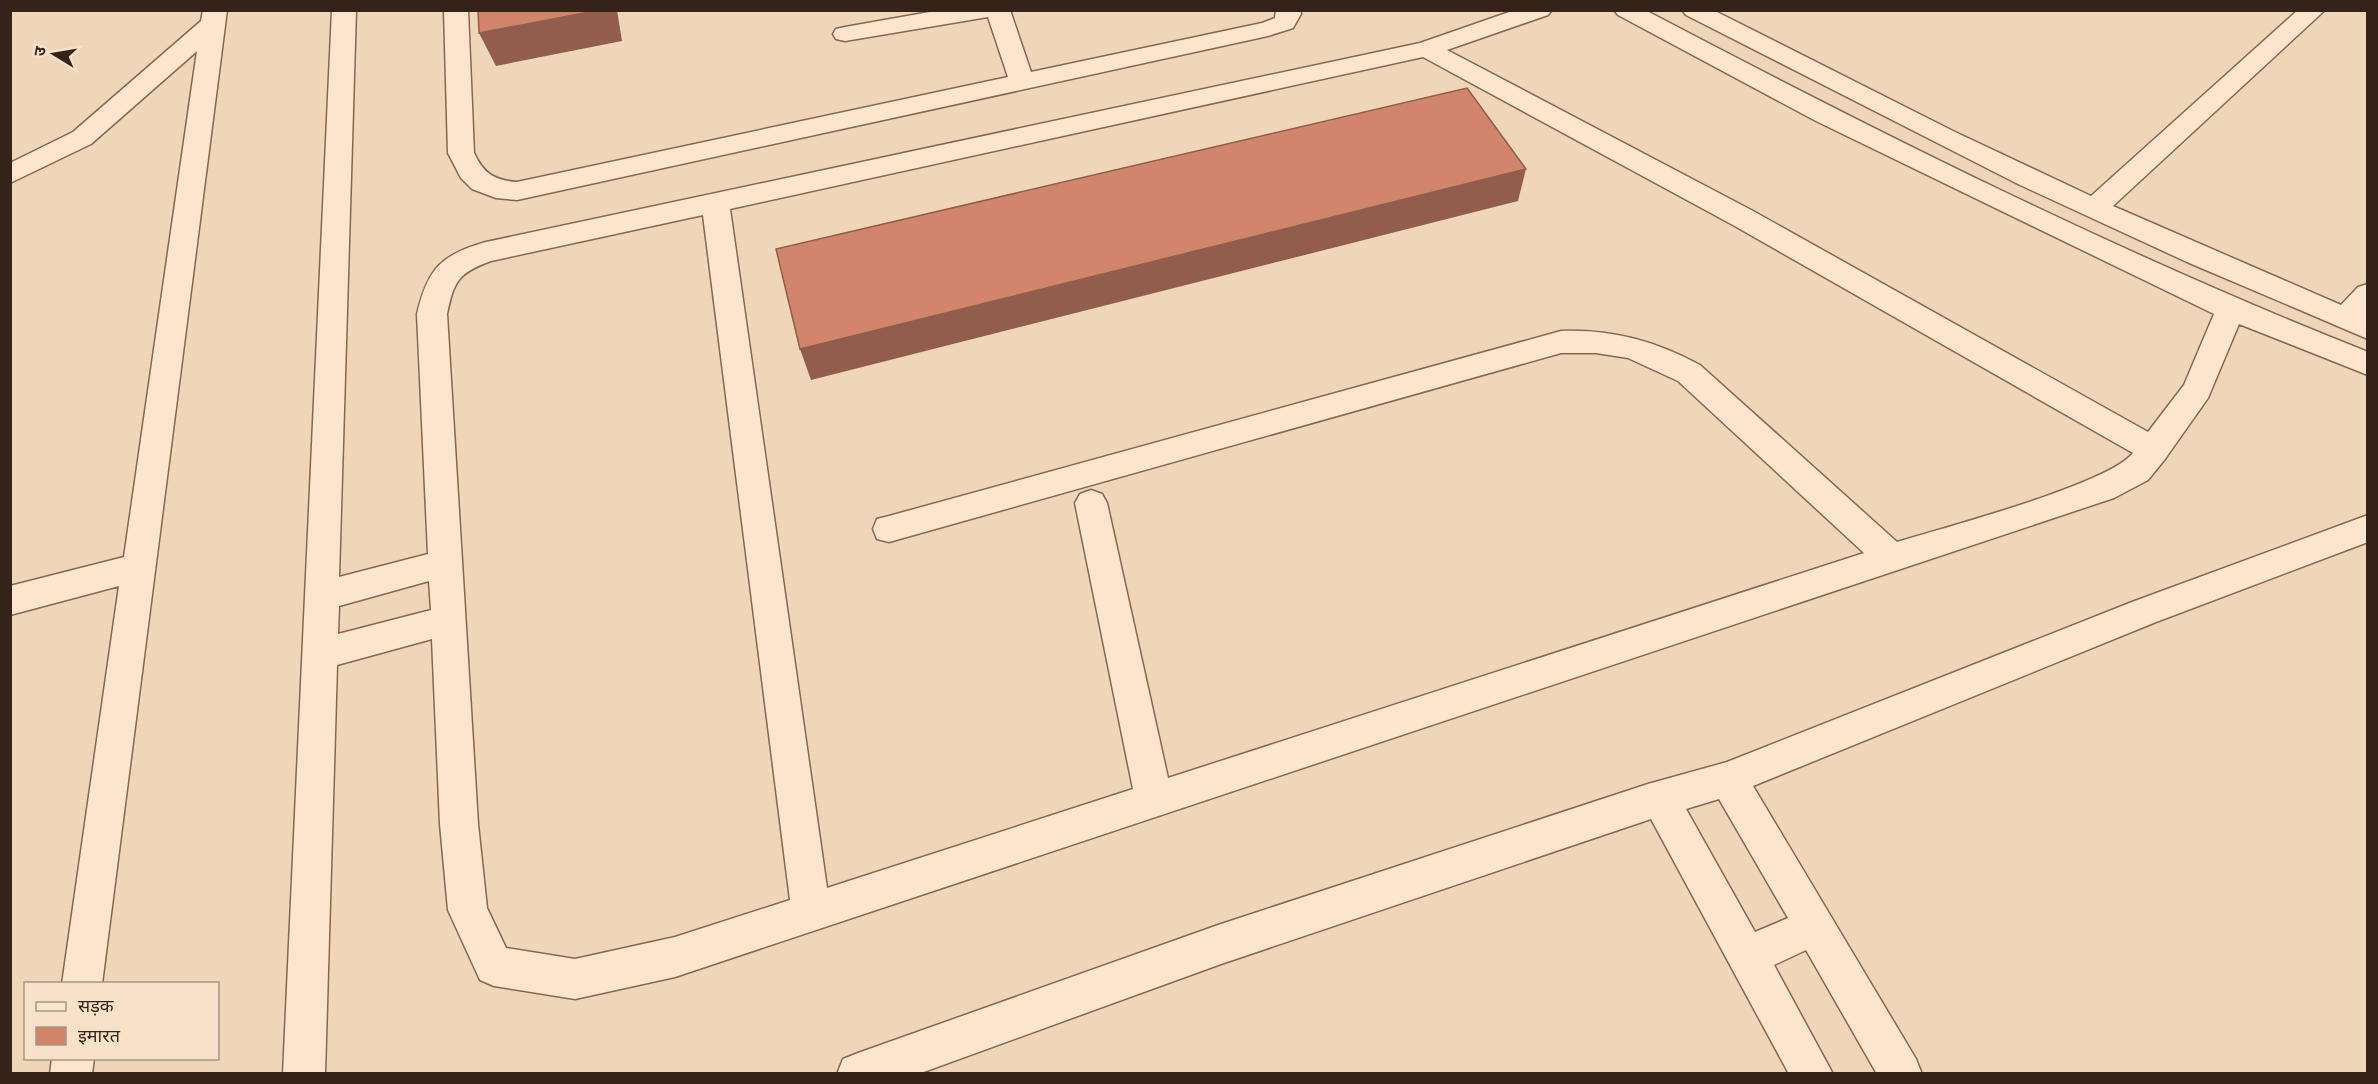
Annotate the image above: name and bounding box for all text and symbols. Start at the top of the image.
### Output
north arrow [24,24,84,84]
text: उ [29,44,50,58]
legend [24,982,219,1060]
text: सड़क [78,995,115,1017]
text: इमारत [78,1025,121,1047]

